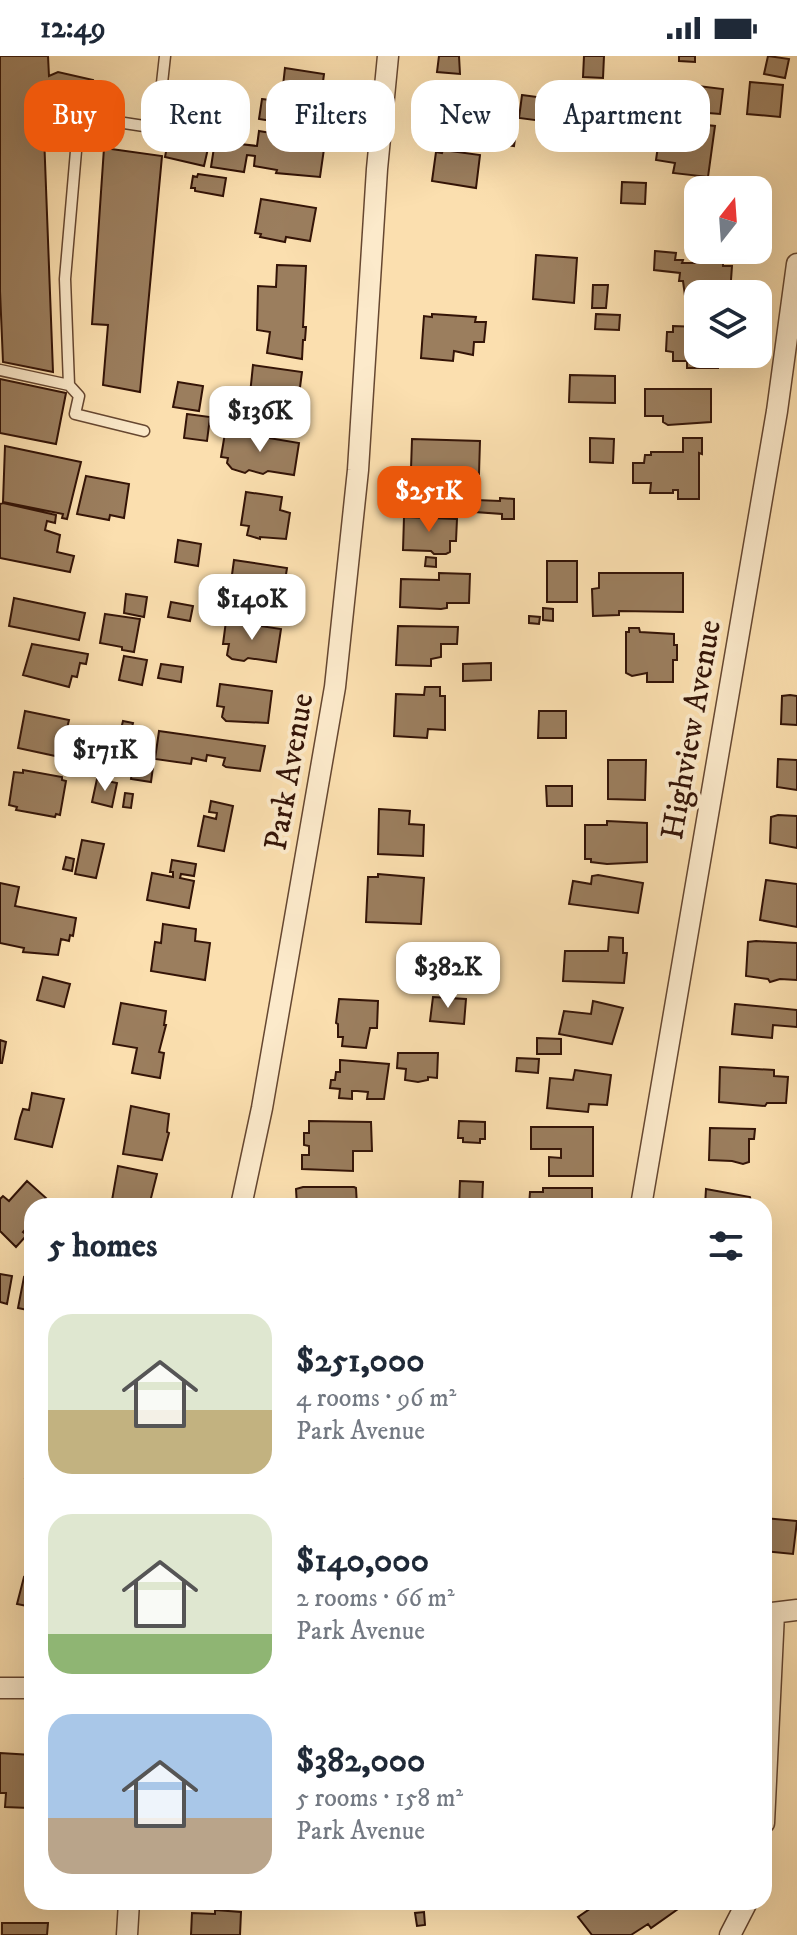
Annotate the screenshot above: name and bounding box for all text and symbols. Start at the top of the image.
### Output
text: 12:49 [40,10,106,47]
chip: Buy [24,80,125,152]
chip: Rent [141,80,250,152]
chip: Filters [266,80,395,152]
chip: New [411,80,519,152]
chip: Apartment [535,80,710,152]
north arrow [684,176,772,264]
map controls [684,176,772,368]
button: layers [684,280,772,368]
pin: $136K [204,386,316,454]
text: $136K [227,395,293,428]
pin: $251K [373,466,485,534]
text: $251K [395,475,463,508]
pin: $140K [196,574,308,642]
text: $140K [217,583,287,616]
street label: Highview Avenue [653,617,731,843]
street label: Park Avenue [257,690,323,854]
pin: $171K [49,725,161,793]
text: $171K [72,734,138,767]
pin: $382K [392,942,504,1010]
text: $382K [414,951,482,984]
icon: filters [704,1224,748,1268]
text: 5 homes [48,1225,157,1267]
text: $251,000 [296,1340,424,1382]
icon: home [112,1346,208,1442]
text: 4 rooms · 96 m² [296,1382,456,1415]
text: Park Avenue [296,1415,425,1448]
text: $140,000 [296,1540,429,1582]
icon: home [112,1546,208,1642]
text: 2 rooms · 66 m² [296,1582,455,1615]
text: Park Avenue [296,1615,425,1648]
text: $382,000 [296,1740,425,1782]
icon: home [112,1746,208,1842]
text: 5 rooms · 158 m² [296,1782,463,1815]
text: Park Avenue [296,1815,425,1848]

